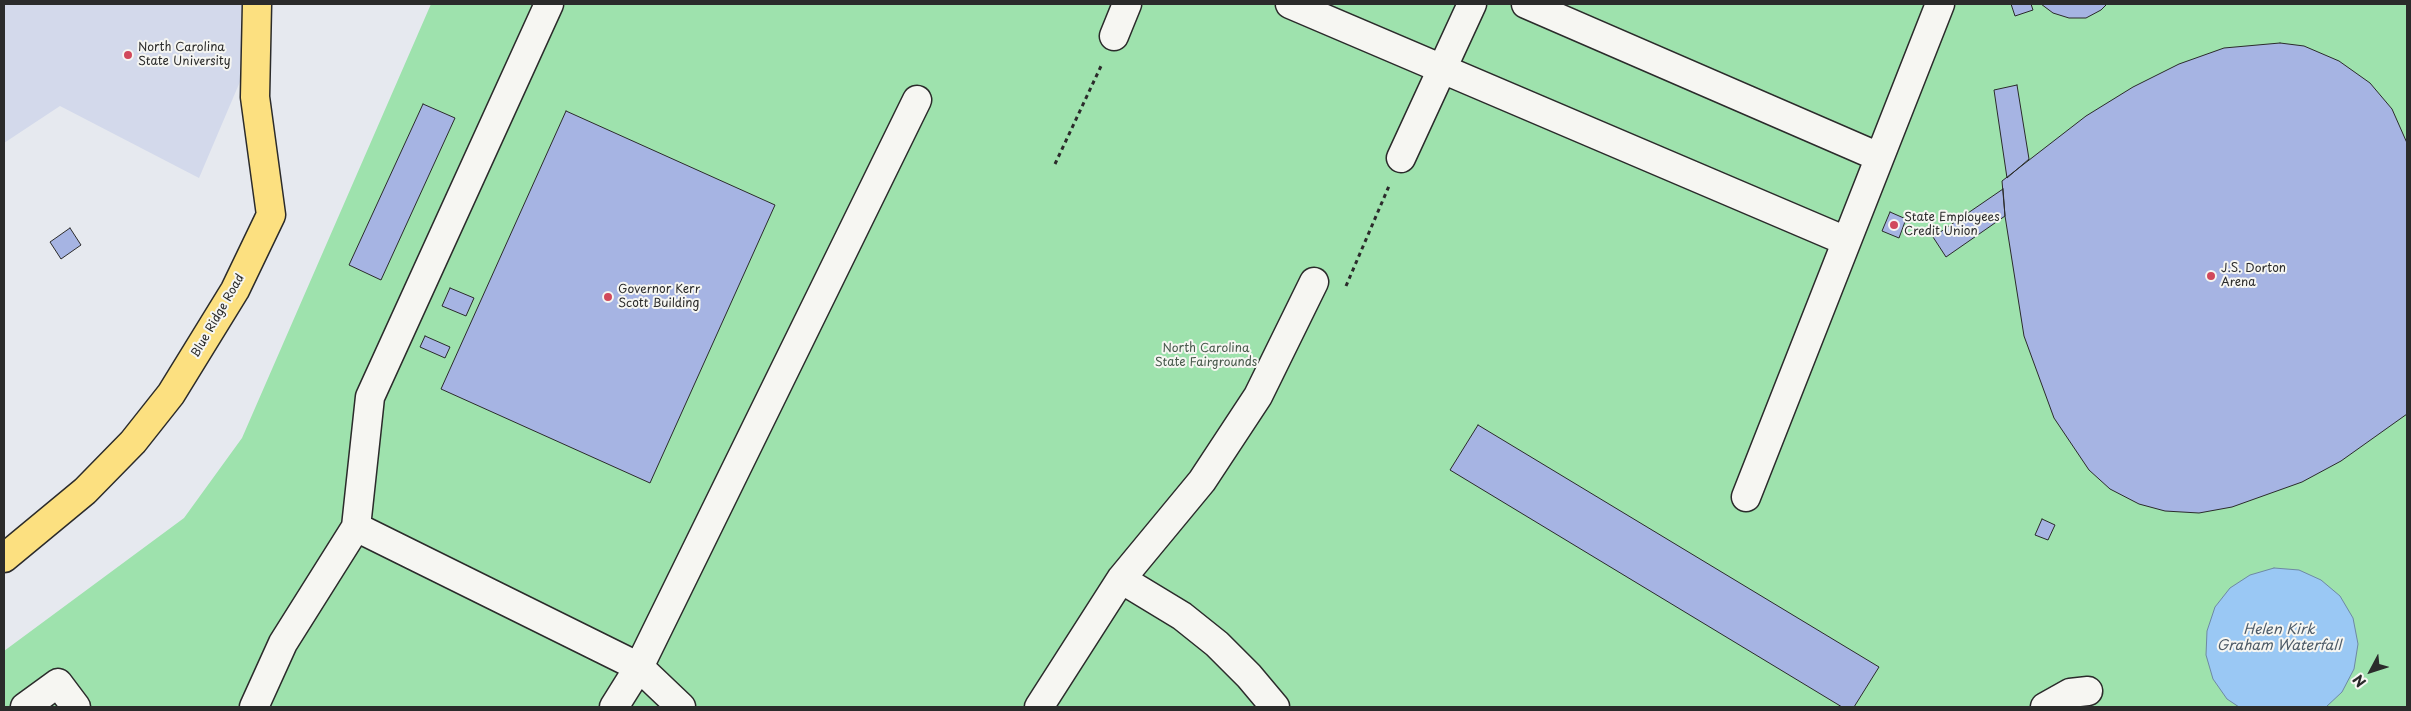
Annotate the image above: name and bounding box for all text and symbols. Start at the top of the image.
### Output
place label: North Carolina State University [138,41,231,69]
marker: North Carolina State University [122,49,134,61]
place label: State Employees Credit Union [1904,211,2000,239]
marker: State Employees Credit Union [1888,219,1900,231]
place label: J.S. Dorton Arena [2221,262,2286,290]
marker: J.S. Dorton Arena [2205,270,2217,282]
street label: Blue Ridge Road [188,272,248,360]
place label: Governor Kerr Scott Building [618,283,700,311]
marker: Governor Kerr Scott Building [602,291,614,303]
park label: North Carolina State Fairgrounds [1155,342,1257,370]
water label: Helen Kirk Graham Waterfall [2217,622,2341,654]
north arrow [2346,646,2396,696]
text: N [2348,670,2371,692]

